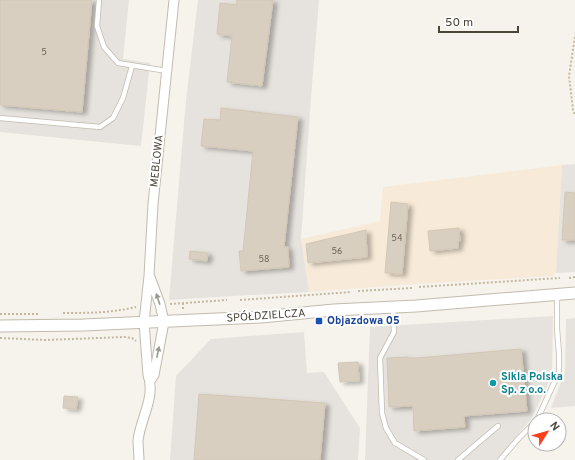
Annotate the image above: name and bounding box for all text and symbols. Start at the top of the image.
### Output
scale bar [439,8,518,34]
text: 50 m [445,15,473,31]
house number: 5 [41,47,47,58]
street label: MEBLOWA [147,134,167,188]
house number: 54 [391,233,403,244]
house number: 56 [332,246,342,257]
house number: 58 [258,254,270,265]
one-way arrow [155,292,161,304]
street label: SPÓŁDZIELCZA [226,305,306,326]
place label: Objazdowa 05 [327,314,400,328]
marker: Objazdowa 05 [314,316,324,326]
one-way arrow [155,346,161,358]
place label: Sikla Polska Sp. z o.o. [501,370,563,397]
marker: Sikla Polska Sp. z o.o. [488,378,498,388]
north arrow [527,412,567,452]
text: N [546,419,562,434]

